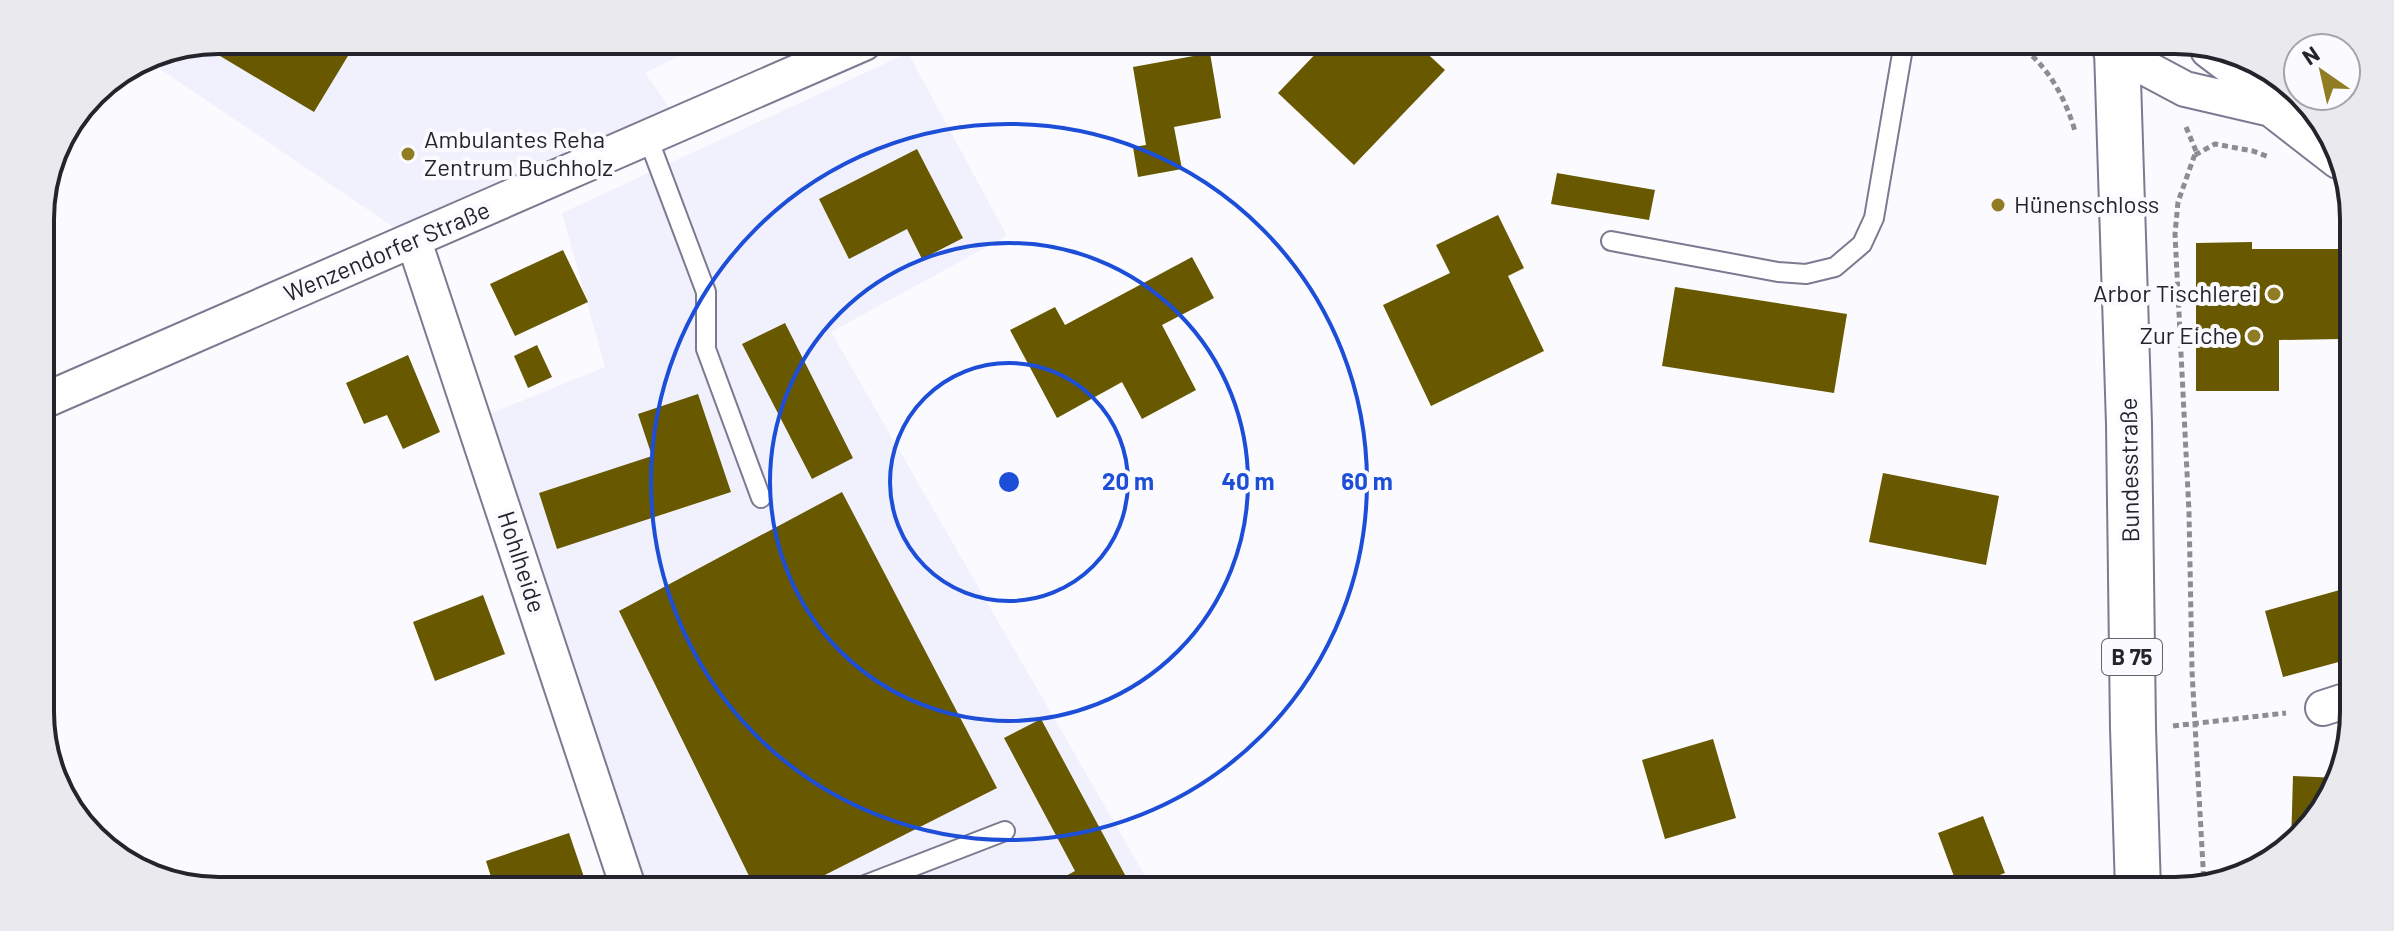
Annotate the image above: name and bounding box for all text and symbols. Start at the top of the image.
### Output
north arrow [2282,32,2362,112]
text: N [2297,40,2324,69]
place label: Ambulantes Reha Zentrum Buchholz [424,124,613,181]
marker: Ambulantes Reha Zentrum Buchholz [399,145,417,163]
place label: Hünenschloss [2014,189,2159,218]
street label: Wenzendorfer Straße [279,194,494,307]
marker: Hünenschloss [1989,196,2007,214]
place label: Arbor Tischlerei [2093,278,2258,307]
marker: Arbor Tischlerei [2265,285,2283,303]
place label: Zur Eiche [2140,320,2238,349]
marker: Zur Eiche [2245,327,2263,345]
street label: Bundesstraße [2113,397,2144,543]
text: 20 m [1102,466,1154,495]
text: 40 m [1221,466,1275,495]
text: 60 m [1341,466,1393,495]
centre of rings [995,468,1023,496]
street label: Hohlheide [492,507,552,616]
road number: B 75 [2102,639,2162,675]

